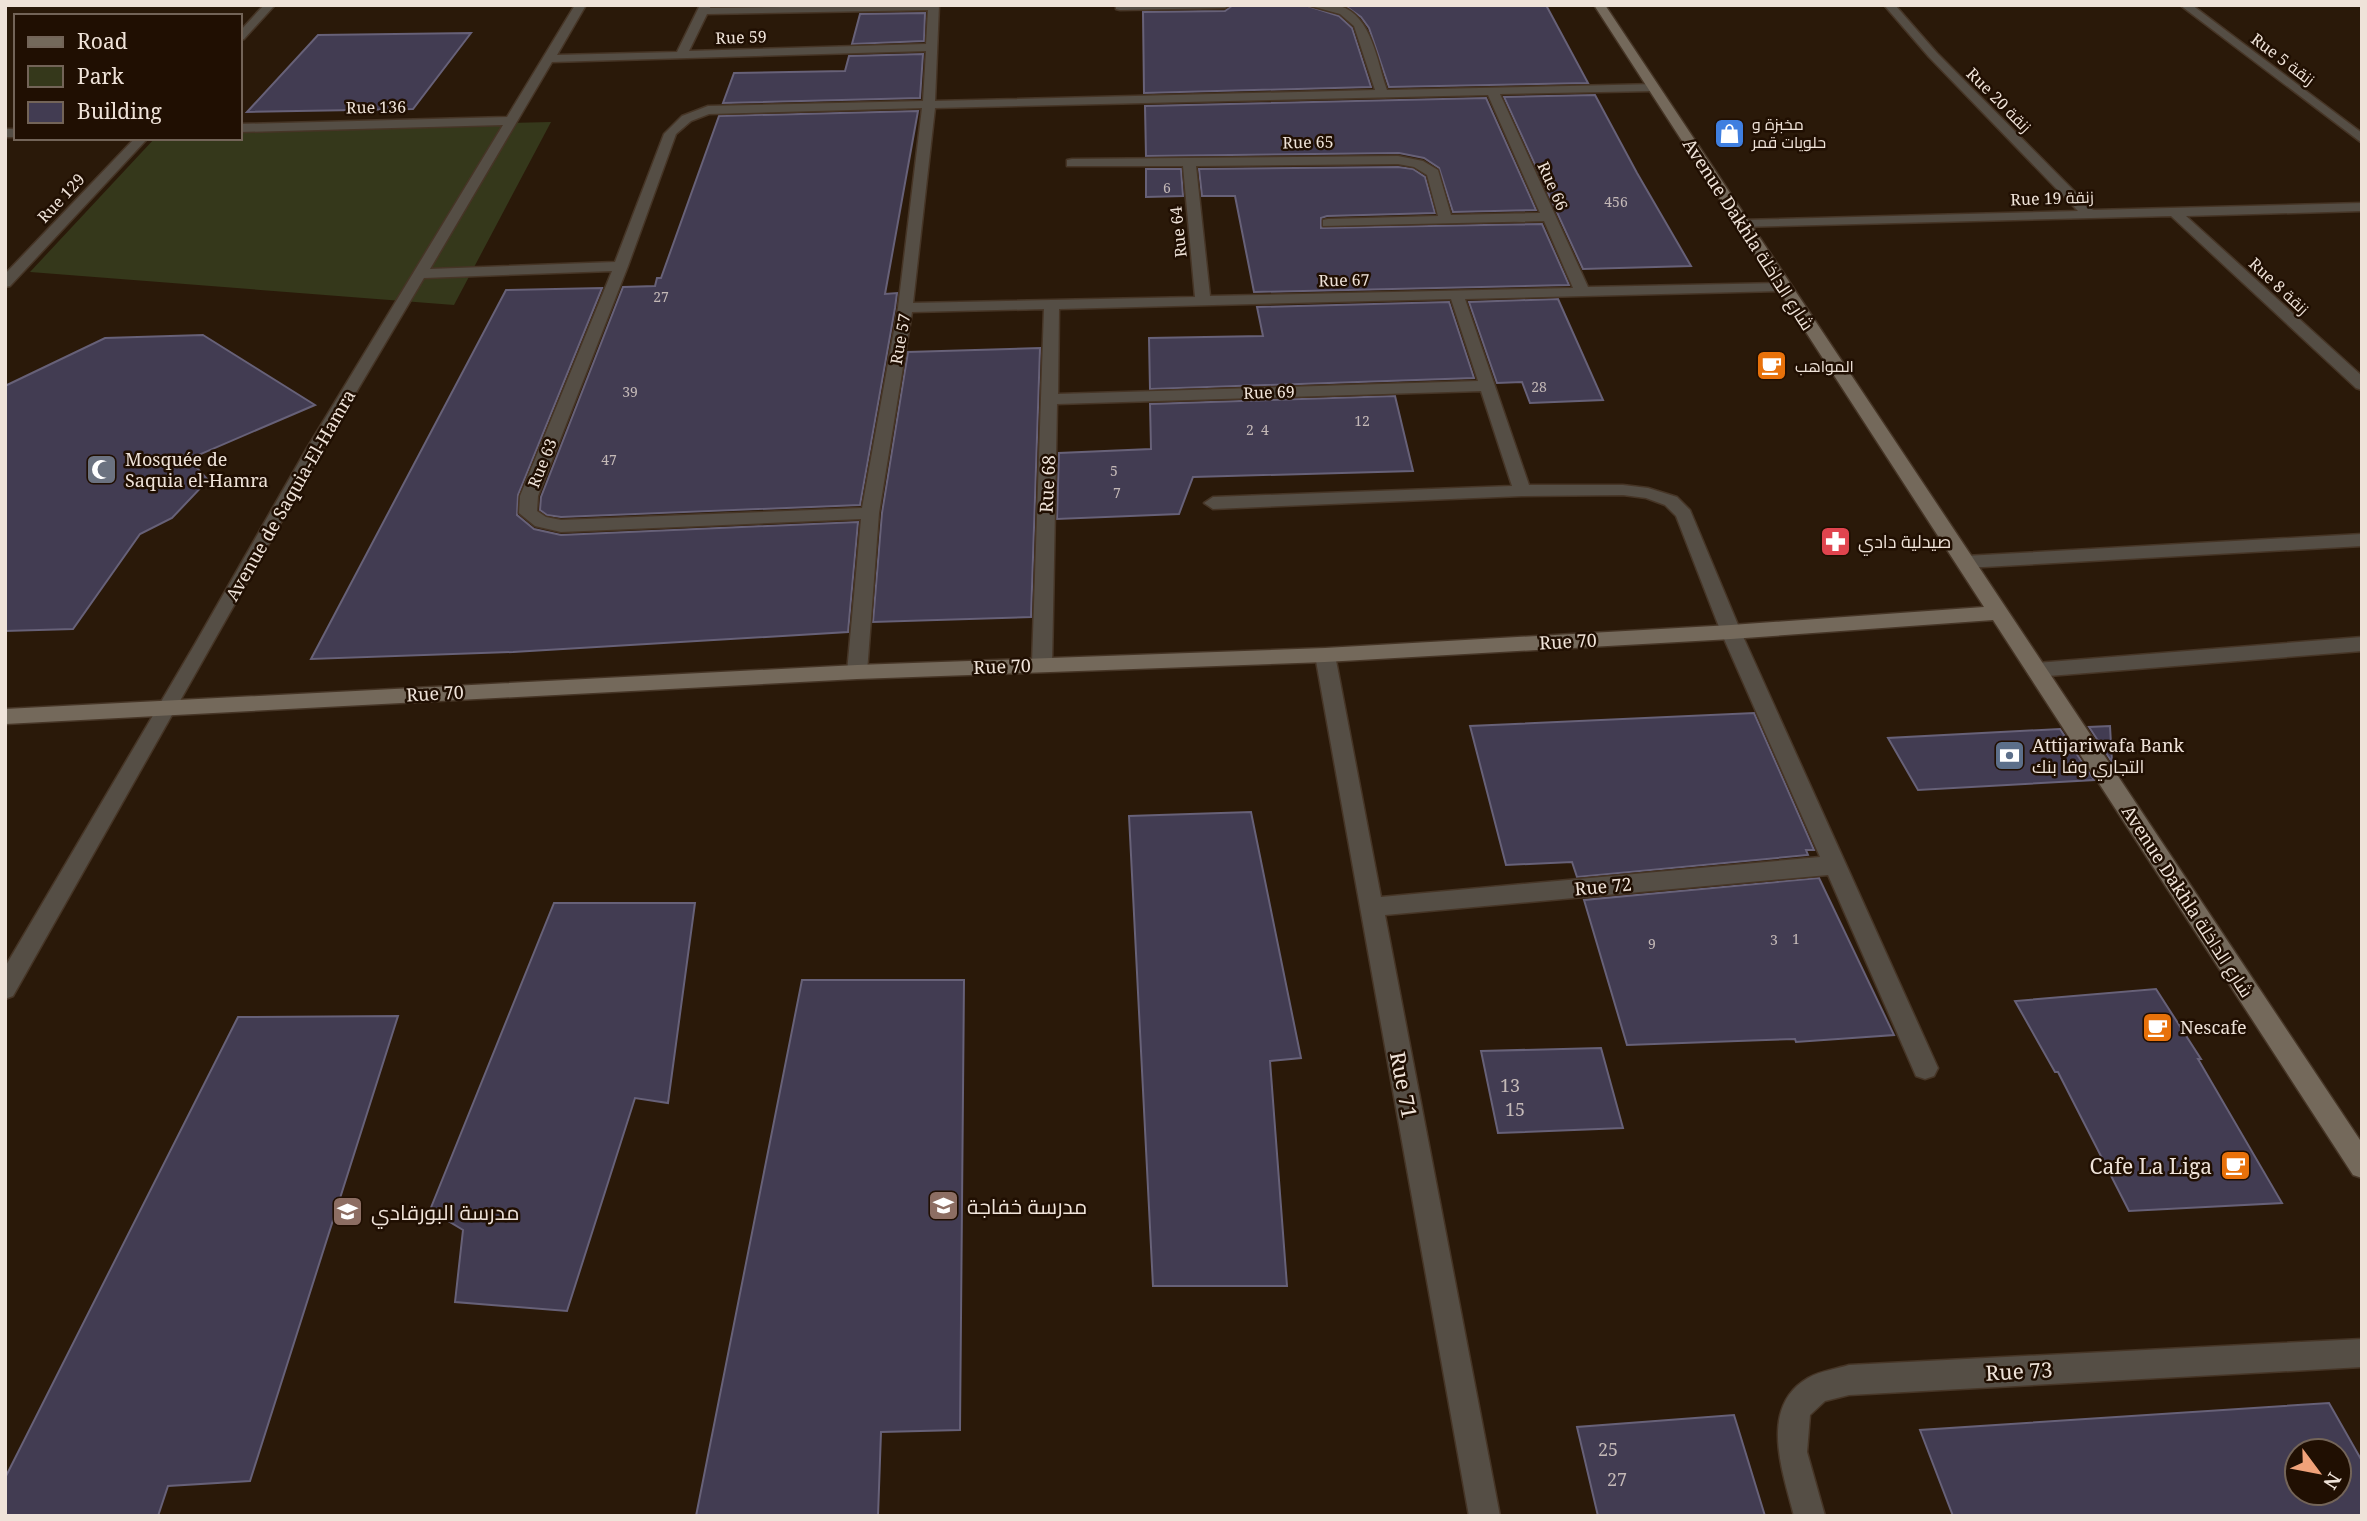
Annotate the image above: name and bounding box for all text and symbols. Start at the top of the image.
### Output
legend [14,14,242,140]
street label: Rue 59 [715,25,767,49]
text: Road [77,27,128,55]
street label: Rue 5 زنقة [2247,28,2319,90]
text: Park [77,62,124,90]
street label: Rue 20 زنقة [1962,63,2036,137]
street label: Rue 136 [346,95,406,119]
text: Building [77,97,162,125]
place label: مخبزة و حلويات قمر [1751,113,1826,153]
shop icon: مخبزة و حلويات قمر [1712,116,1746,150]
street label: Rue 65 [1282,131,1334,153]
street label: Avenue Dakhla شارع الداخلة [1677,133,1820,335]
street label: Rue 66 [1533,158,1573,214]
street label: Rue 129 [32,168,90,228]
house number: 6 [1163,178,1171,197]
street label: Rue 19 زنقة [2010,186,2094,210]
house number: 456 [1604,192,1628,211]
street label: Rue 64 [1164,205,1192,259]
street label: Rue 8 زنقة [2244,253,2314,319]
street label: Rue 67 [1318,269,1370,291]
house number: 27 [653,287,669,306]
street label: Rue 57 [885,312,915,366]
cafe icon: المواهب [1755,349,1789,383]
place label: المواهب [1795,355,1854,377]
house number: 28 [1531,377,1547,396]
street label: Rue 69 [1243,380,1295,404]
house number: 39 [622,382,638,401]
street label: Avenue de Saquia-El-Hamra [220,385,360,605]
house number: 12 [1354,411,1370,430]
house number: 2 [1246,420,1254,439]
house number: 4 [1261,420,1269,439]
street label: Rue 63 [522,435,562,491]
place label: Mosquée de Saquia el-Hamra [125,447,268,492]
house number: 47 [601,450,617,469]
mosque icon: Mosquée de Saquia el-Hamra [85,452,119,486]
street label: Rue 68 [1034,455,1060,513]
house number: 5 [1110,461,1118,480]
house number: 7 [1113,483,1121,502]
pharmacy icon: صيدلية دادي [1818,524,1852,558]
place label: صيدلية دادي [1858,529,1951,556]
street label: Rue 70 [1539,628,1597,654]
street label: Rue 70 [973,653,1031,679]
street label: Rue 70 [406,680,464,706]
place label: Attijariwafa Bank التجاري وفا بنك [2032,733,2185,781]
bank icon: Attijariwafa Bank التجاري وفا بنك [1992,738,2026,772]
street label: Avenue Dakhla شارع الداخلة [2116,800,2259,1002]
street label: Rue 72 [1573,872,1633,900]
house number: 1 [1792,929,1800,948]
house number: 3 [1770,930,1778,949]
house number: 9 [1648,934,1656,953]
cafe icon: Nescafe [2140,1010,2174,1044]
place label: Nescafe [2180,1015,2247,1039]
street label: Rue 71 [1384,1049,1424,1121]
house number: 13 [1500,1073,1520,1097]
house number: 15 [1505,1097,1525,1121]
cafe icon: Cafe La Liga [2218,1149,2252,1183]
place label: Cafe La Liga [2090,1152,2212,1180]
school or university icon: مدرسة خفاجة [927,1189,961,1223]
place label: مدرسة خفاجة [967,1192,1087,1220]
school or university icon: مدرسة البورقادي [331,1195,365,1229]
place label: مدرسة البورقادي [371,1198,519,1229]
street label: Rue 73 [1985,1355,2053,1387]
house number: 25 [1598,1437,1618,1461]
north arrow [2283,1437,2353,1507]
house number: 27 [1607,1467,1627,1491]
text: N [2317,1468,2347,1494]

